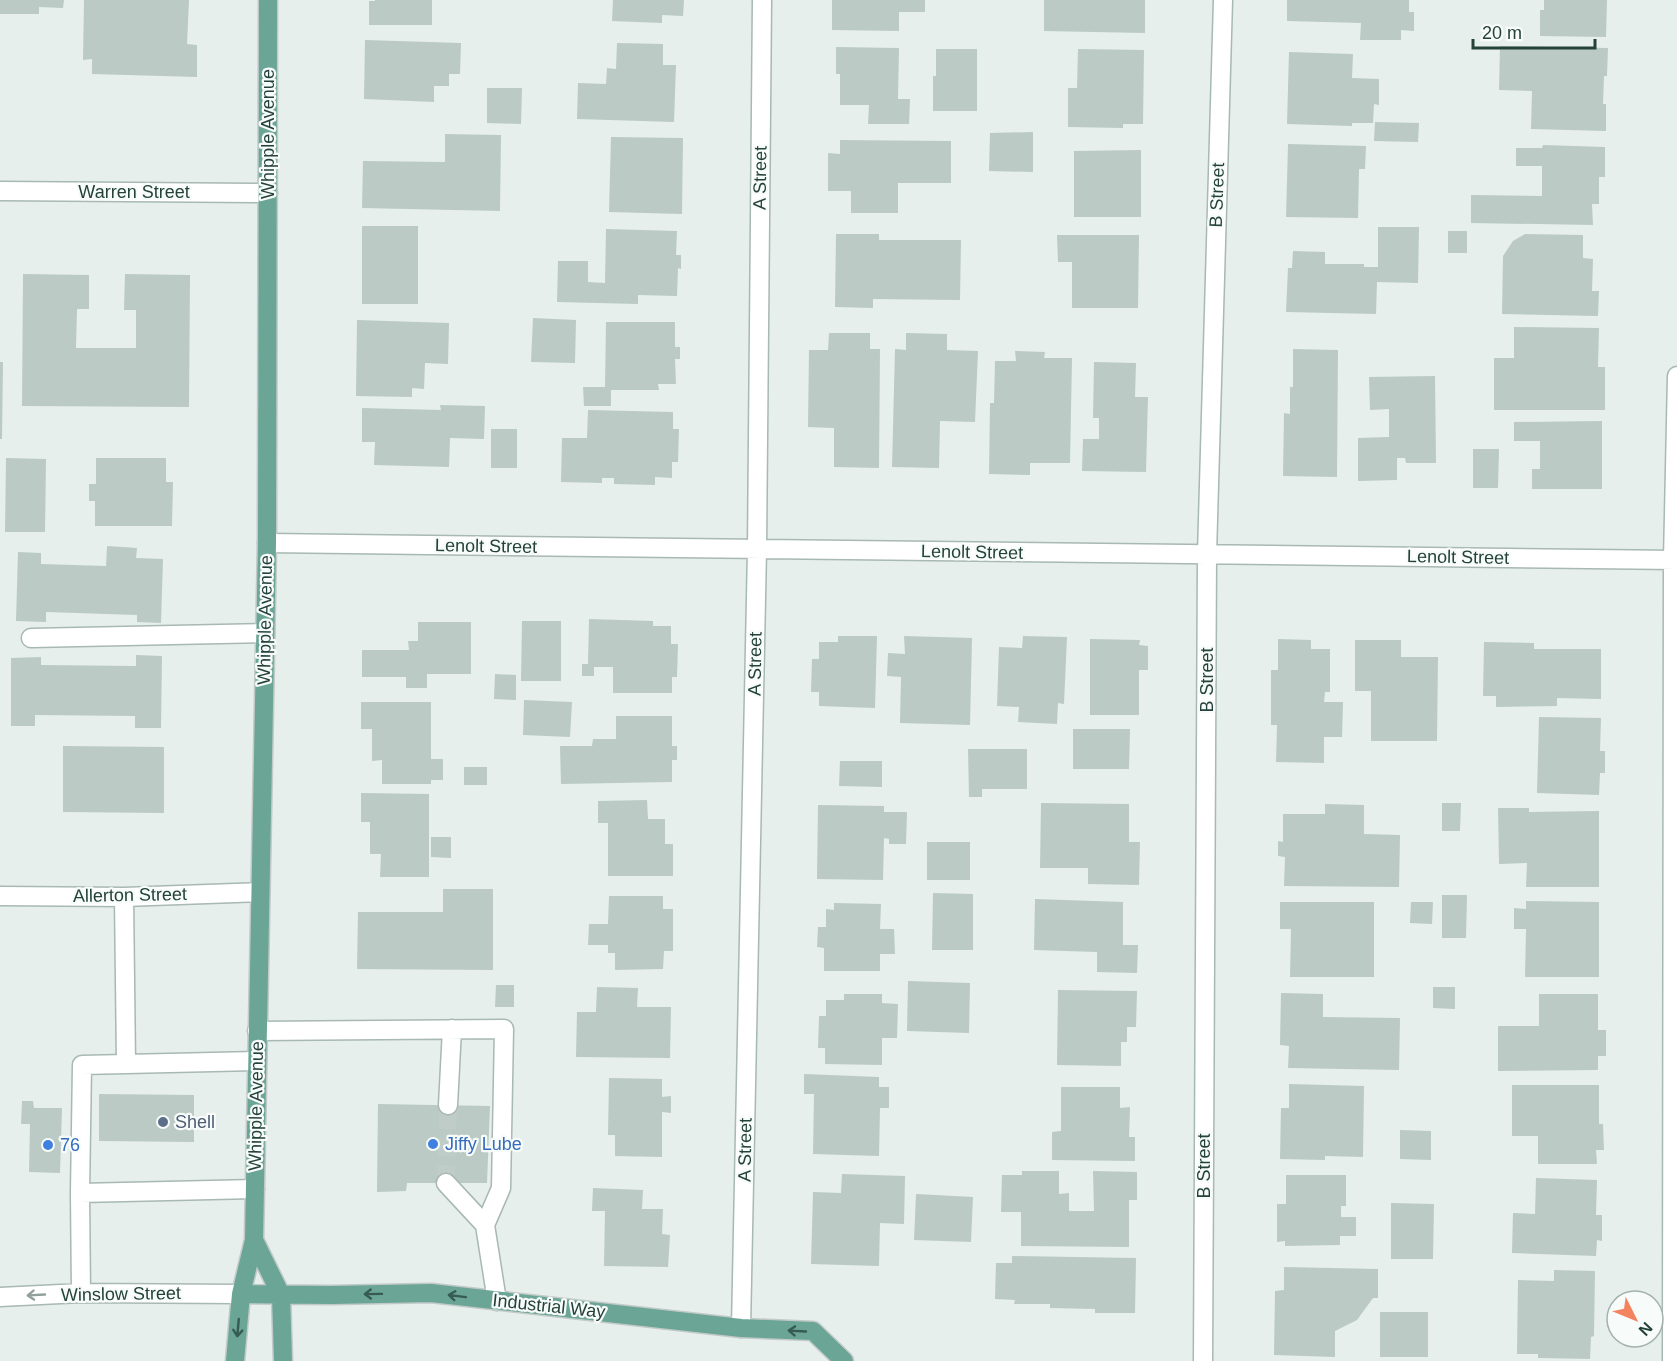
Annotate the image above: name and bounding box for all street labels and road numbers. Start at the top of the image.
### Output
street label: Whipple Avenue [258,69,278,199]
street label: A Street [749,146,771,210]
street label: B Street [1206,162,1228,228]
street label: Warren Street [78,182,190,202]
street label: Lenolt Street [435,535,537,557]
street label: Lenolt Street [921,541,1023,563]
street label: Lenolt Street [1407,546,1509,568]
street label: Whipple Avenue [254,555,276,685]
street label: A Street [744,632,766,696]
street label: B Street [1197,647,1217,713]
street label: Allerton Street [73,884,187,906]
street label: Whipple Avenue [245,1041,267,1171]
street label: A Street [734,1118,756,1182]
street label: B Street [1194,1133,1214,1199]
street label: Winslow Street [61,1283,181,1305]
street label: Industrial Way [492,1290,606,1322]

